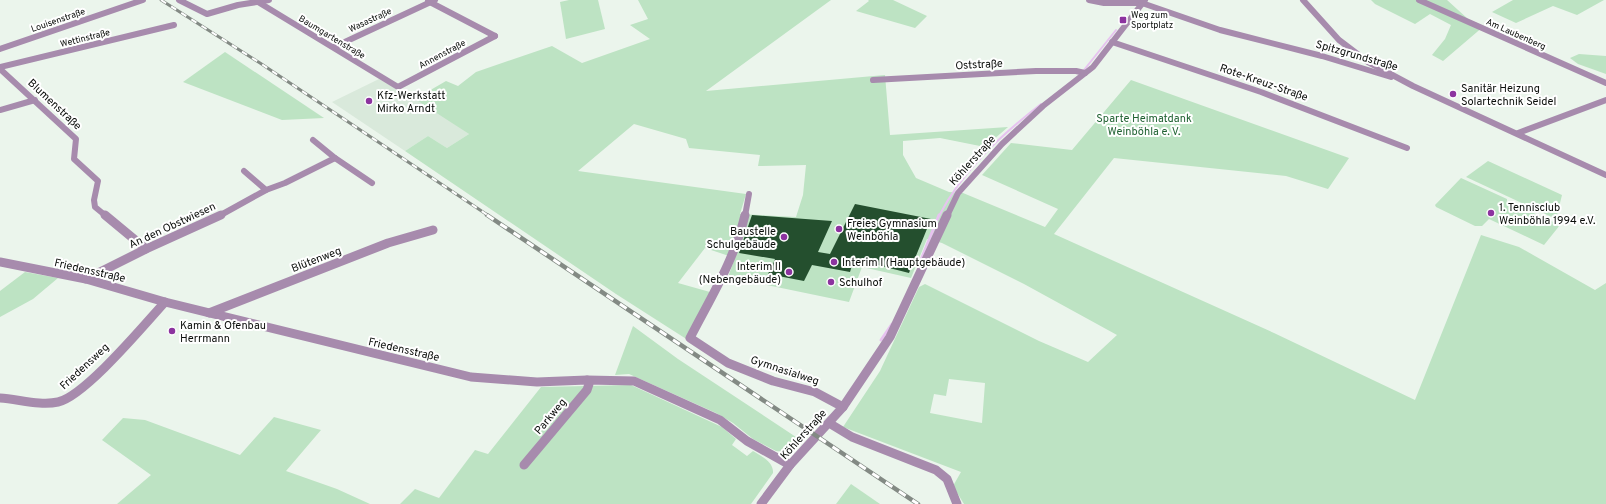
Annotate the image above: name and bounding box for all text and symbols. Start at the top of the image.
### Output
street label: Louisenstraße [30,6,87,35]
street label: Wasastraße [347,6,394,35]
place label: Weg zum Sportplatz [1131,10,1173,31]
street label: Baumgartenstraße [297,13,367,62]
marker: Weg zum Sportplatz [1118,15,1128,25]
street label: Am Laubenberg [1484,16,1547,53]
street label: Wettinstraße [59,27,111,50]
street label: Annenstraße [417,37,468,71]
street label: Spitzgrundstraße [1314,38,1400,74]
street label: Oststraße [955,57,1003,73]
street label: Rote-Kreuz-Straße [1218,61,1310,105]
street label: Blumenstraße [24,76,84,133]
place label: Sanitär Heizung Solartechnik Seidel [1461,82,1556,109]
place label: Kfz-Werkstatt Mirko Arndt [377,89,445,116]
marker: Sanitär Heizung Solartechnik Seidel [1448,89,1458,99]
marker: Kfz-Werkstatt Mirko Arndt [364,96,374,106]
park label: Sparte Heimatdank Weinböhla e. V. [1096,112,1192,139]
street label: Köhlerstraße [946,133,999,189]
street label: An den Obstwiesen [127,200,218,252]
place label: 1. Tennisclub Weinböhla 1994 e.V. [1499,201,1595,228]
marker: 1. Tennisclub Weinböhla 1994 e.V. [1486,208,1496,218]
place label: Freies Gymnasium Weinböhla [847,217,937,244]
marker: Freies Gymnasium Weinböhla [834,224,844,234]
place label: Baustelle Schulgebäude [707,225,776,252]
marker: Baustelle Schulgebäude [779,232,789,242]
street label: Blütenweg [289,244,343,276]
street label: Friedensstraße [53,256,127,286]
place label: Interim I (Hauptgebäude) [842,256,965,270]
marker: Interim I (Hauptgebäude) [829,257,839,267]
place label: Interim II (Nebengebäude) [699,260,781,287]
marker: Interim II (Nebengebäude) [784,267,794,277]
place label: Schulhof [839,276,883,290]
marker: Schulhof [826,277,836,287]
place label: Kamin & Ofenbau Herrmann [180,319,266,346]
marker: Kamin & Ofenbau Herrmann [167,326,177,336]
street label: Friedensstraße [367,335,441,365]
street label: Friedensweg [57,340,112,393]
street label: Gymnasialweg [749,353,821,389]
street label: Parkweg [532,396,570,437]
street label: Köhlerstraße [777,407,830,463]

